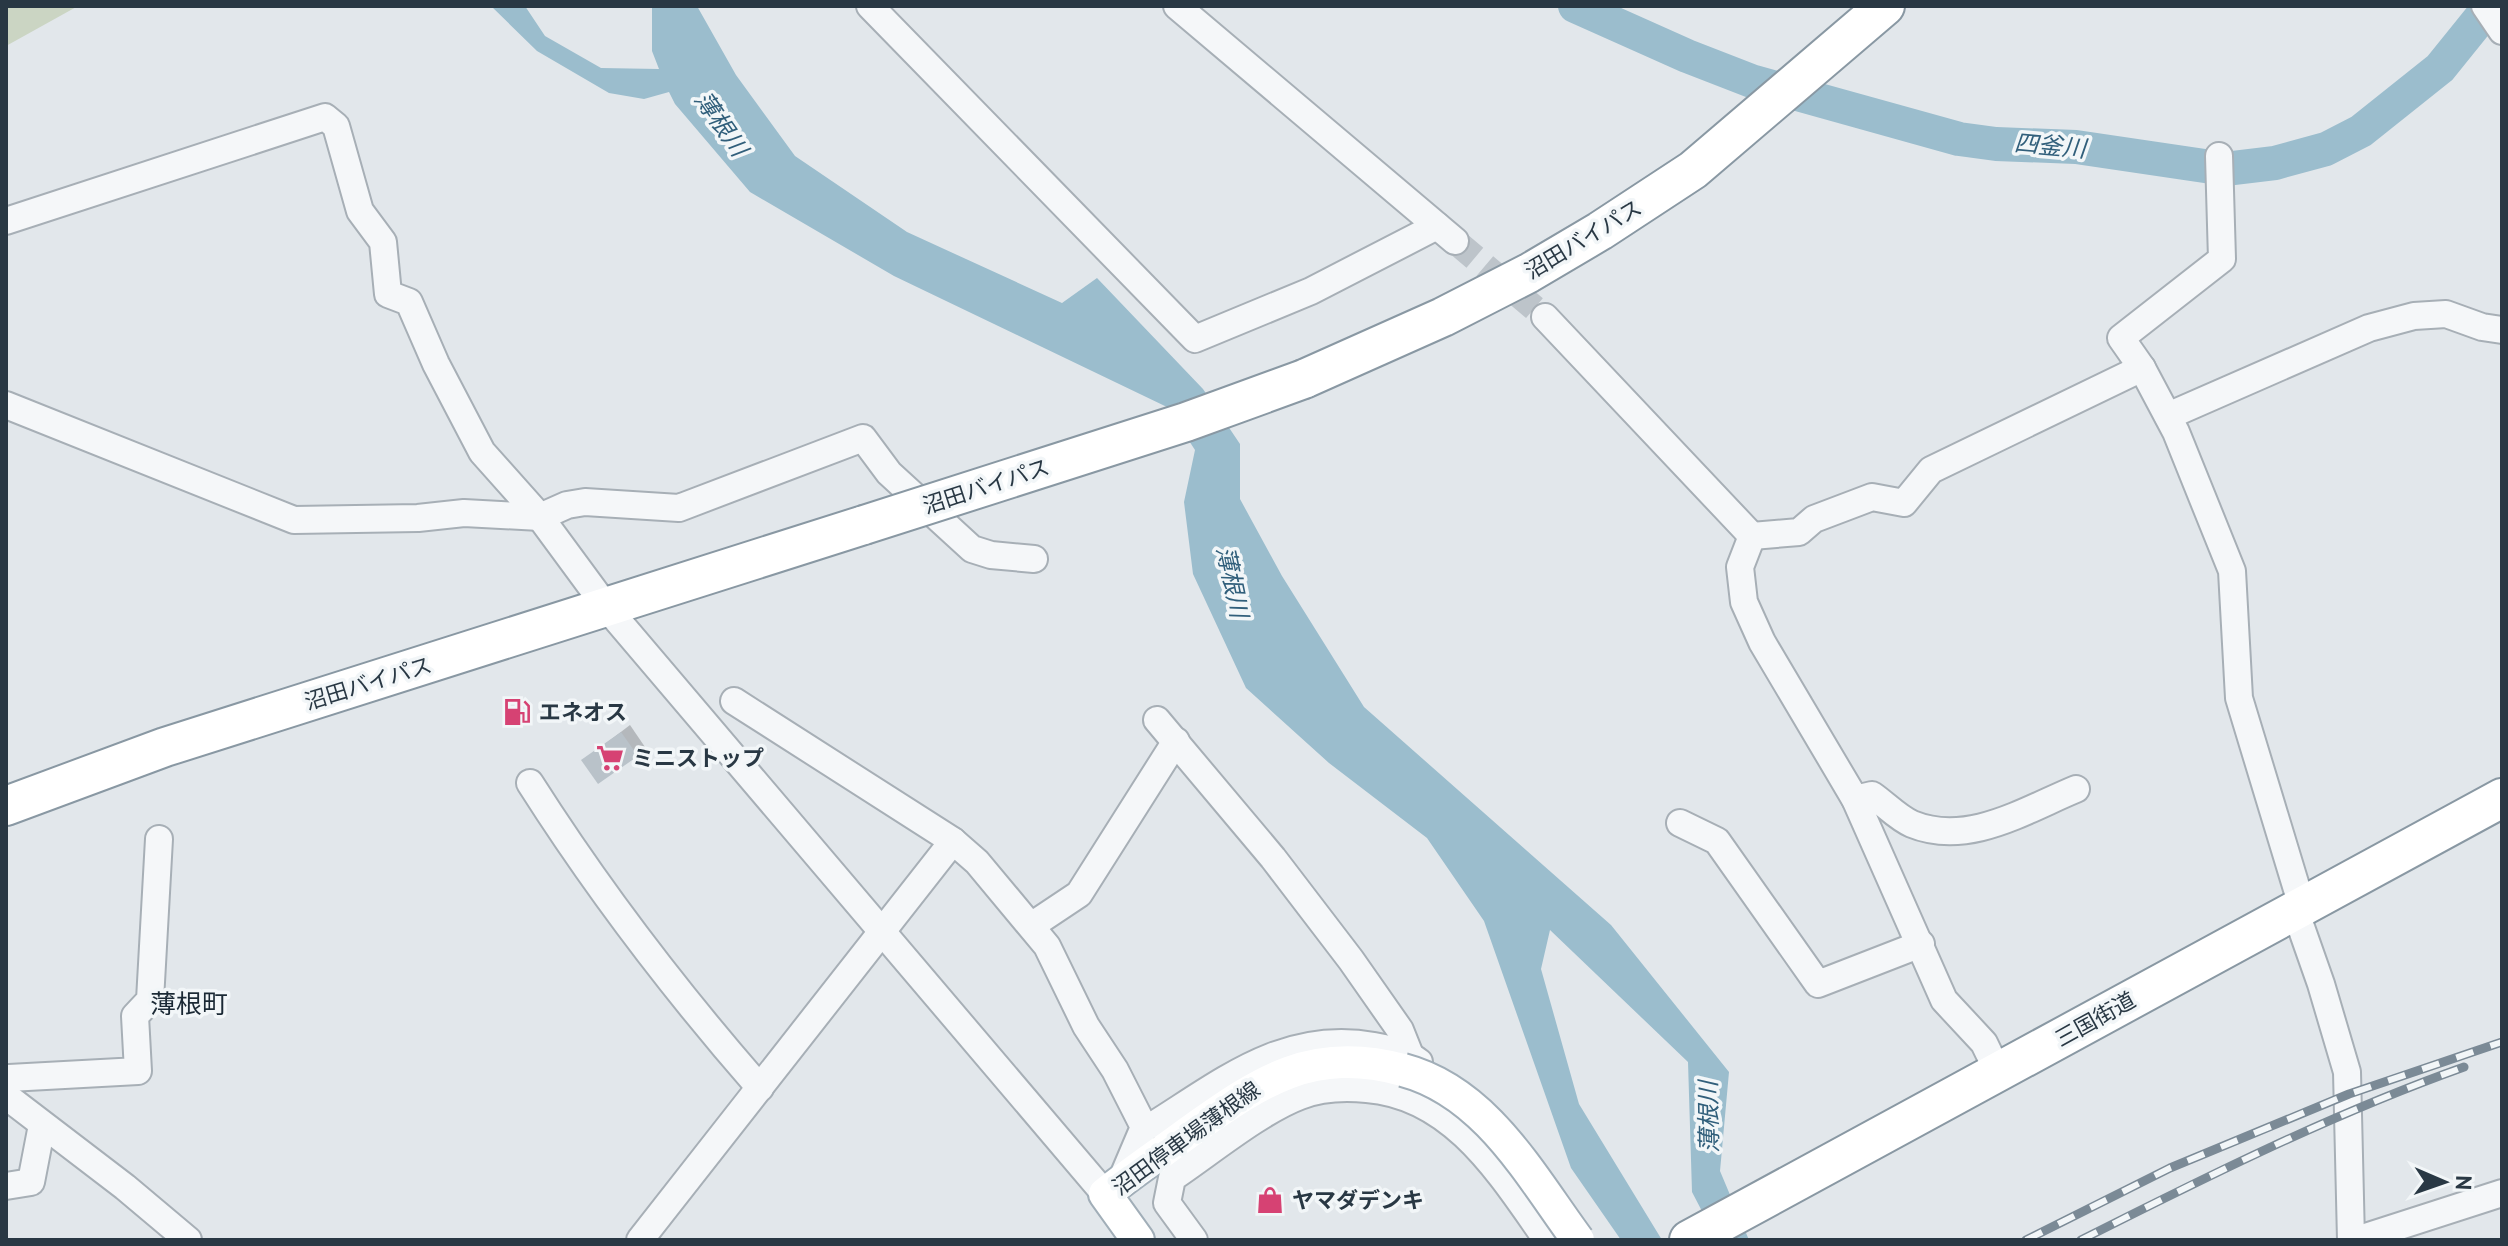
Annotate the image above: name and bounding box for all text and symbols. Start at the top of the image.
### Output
water label: 薄根川 [688,85,756,165]
water label: 四釜川 [2013,127,2090,164]
street label: 沼田バイパス [1519,193,1647,285]
street label: 沼田バイパス [919,452,1053,520]
water label: 薄根川 [1210,543,1256,623]
street label: 沼田バイパス [301,650,435,716]
fuel station icon: エネオス [502,697,532,727]
place label: エネオス [539,698,627,726]
supermarket icon: ミニストップ [595,743,625,773]
place label: ミニストップ [632,744,764,772]
street label: 三国街道 [2050,985,2140,1053]
district label: 薄根町 [150,987,228,1020]
street label: 沼田停車場薄根線 [1107,1075,1265,1201]
water label: 薄根川 [1692,1078,1725,1153]
north arrow [2404,1142,2484,1222]
text: N [2450,1175,2478,1190]
shop icon: ヤマダデンキ [1255,1185,1285,1215]
place label: ヤマダデンキ [1292,1186,1424,1214]

